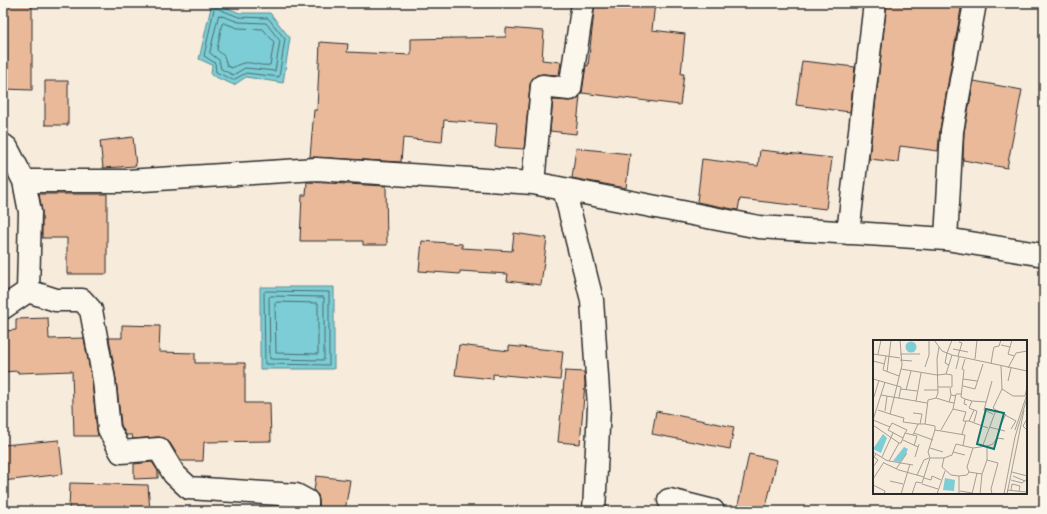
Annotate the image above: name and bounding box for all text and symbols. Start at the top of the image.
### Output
inset map [873,340,1027,494]

